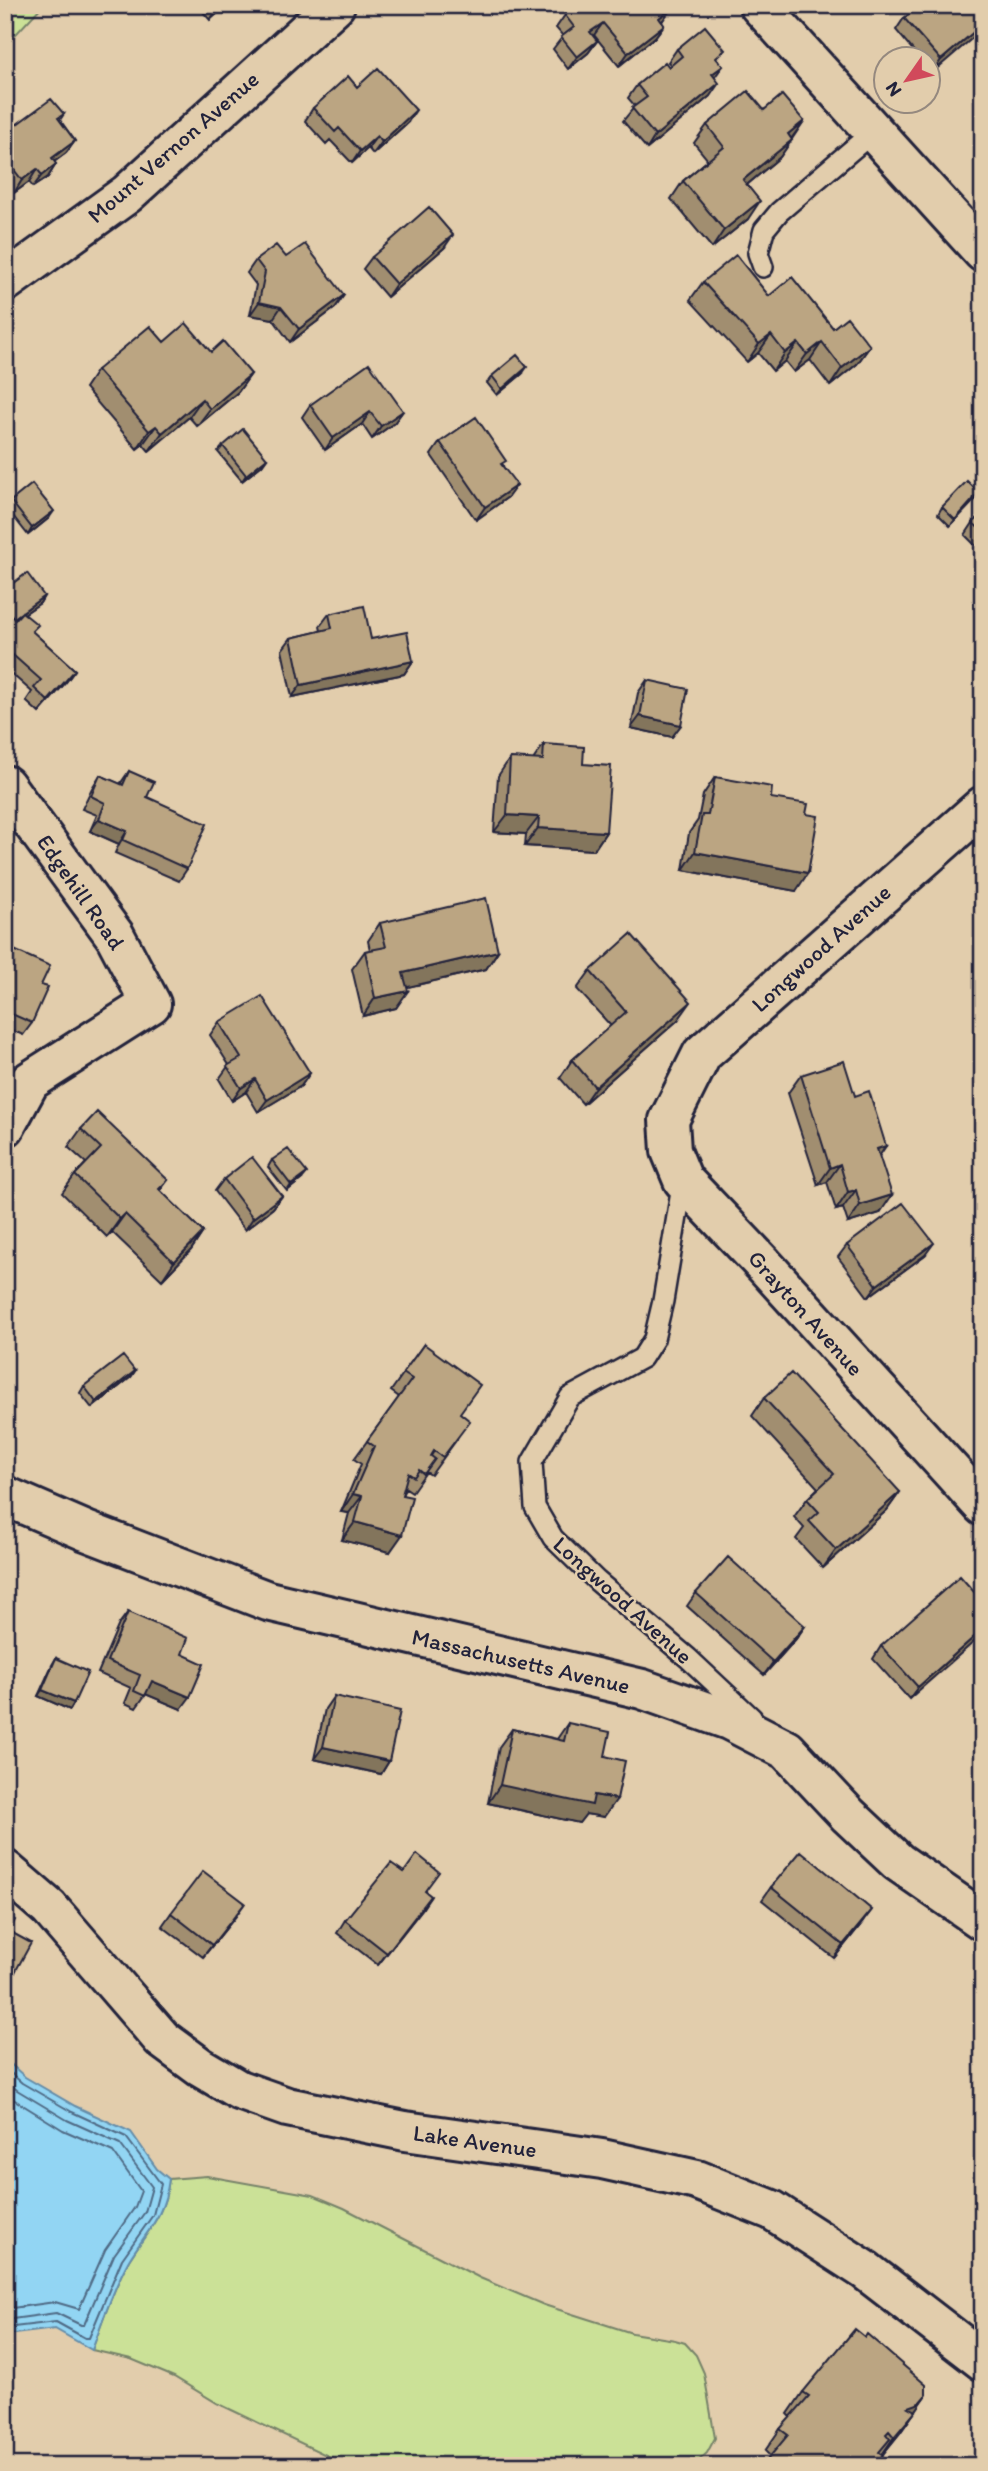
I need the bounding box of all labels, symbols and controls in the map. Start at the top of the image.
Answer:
north arrow [872,46,942,116]
street label: Mount Vernon Avenue [82,65,264,229]
text: N [880,77,906,101]
street label: Edgehill Road [31,829,131,955]
street label: Longwood Avenue [745,878,897,1018]
street label: Grayton Avenue [742,1244,870,1382]
street label: Longwood Avenue [547,1530,699,1670]
street label: Massachusetts Avenue [409,1622,633,1700]
street label: Lake Avenue [411,2118,539,2164]

